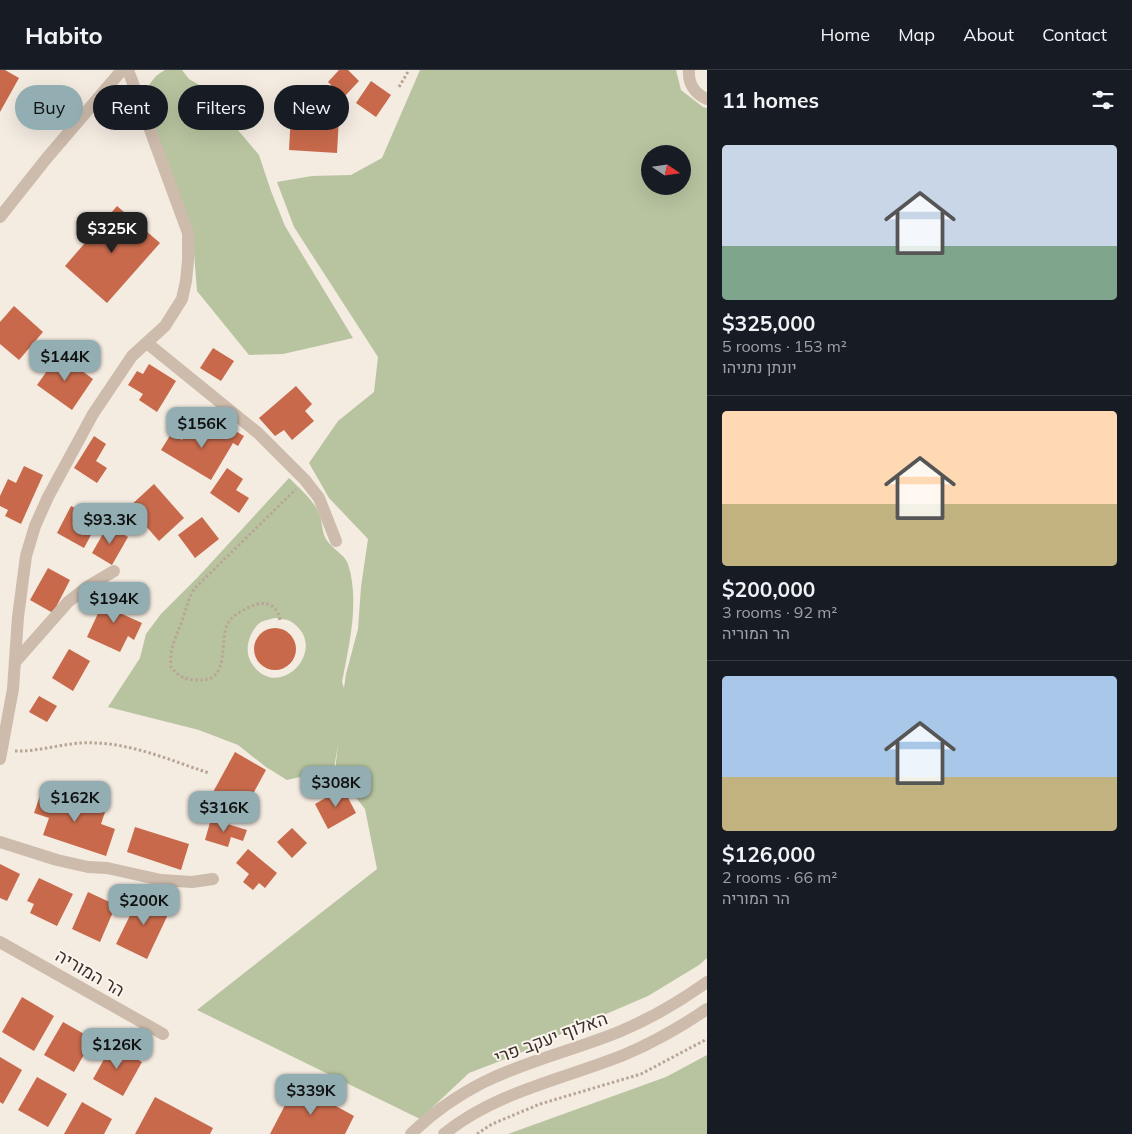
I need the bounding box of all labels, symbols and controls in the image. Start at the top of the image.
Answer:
text: Habito [25,20,103,50]
text: Home [820,23,870,46]
text: Map [898,23,935,46]
text: About [963,23,1014,46]
text: Contact [1042,23,1107,46]
chip: Buy [15,85,83,130]
chip: Rent [93,85,168,130]
chip: Filters [178,85,264,130]
chip: New [274,85,349,130]
icon: filters [1089,86,1117,114]
text: 11 homes [722,87,819,113]
north arrow [641,145,691,195]
map controls [641,145,691,195]
icon: home [875,178,965,268]
pin: $325K [77,212,147,254]
text: $325K [87,218,137,238]
text: $325,000 [722,310,815,336]
text: 5 rooms · 153 m² [722,336,847,356]
pin: $144K [30,340,100,382]
text: $144K [40,346,90,366]
text: יונתן נתניהו [722,357,797,377]
pin: $156K [167,406,237,449]
text: $156K [177,413,227,433]
icon: home [875,443,965,533]
pin: $93.3K [69,502,151,545]
text: $93.3K [83,509,137,529]
text: $200,000 [722,576,815,602]
pin: $194K [79,582,149,624]
text: $194K [89,588,139,608]
text: 3 rooms · 92 m² [722,602,837,622]
text: הר המוריה [722,623,790,643]
icon: home [875,708,965,798]
pin: $308K [301,766,371,808]
text: $308K [311,772,361,792]
pin: $162K [40,780,110,823]
text: $162K [50,787,100,807]
pin: $316K [189,790,259,833]
text: $316K [199,797,249,817]
text: $126,000 [722,841,815,867]
text: 2 rooms · 66 m² [722,867,837,887]
pin: $200K [109,884,179,926]
text: הר המוריה [722,888,790,908]
text: $200K [119,890,169,910]
street label: הר המוריה [51,944,129,1002]
street label: האלוף יעקב פרי [491,1006,611,1069]
pin: $126K [82,1028,152,1070]
text: $126K [92,1034,142,1054]
pin: $339K [276,1074,346,1116]
text: $339K [286,1080,336,1100]

